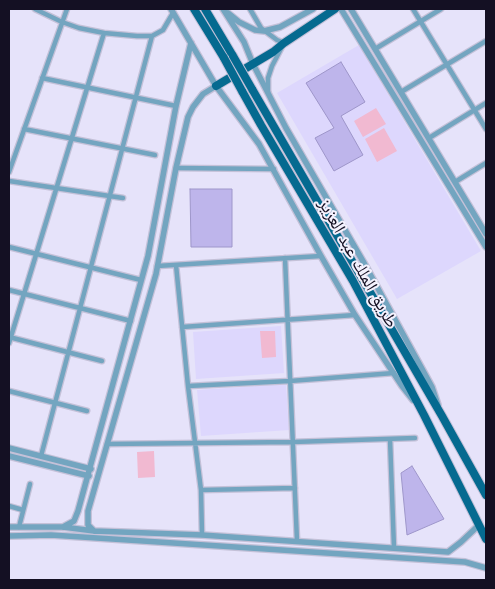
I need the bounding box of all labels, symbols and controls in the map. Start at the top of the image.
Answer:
street label: طريق الملك عبد العزيز [314,195,402,331]

